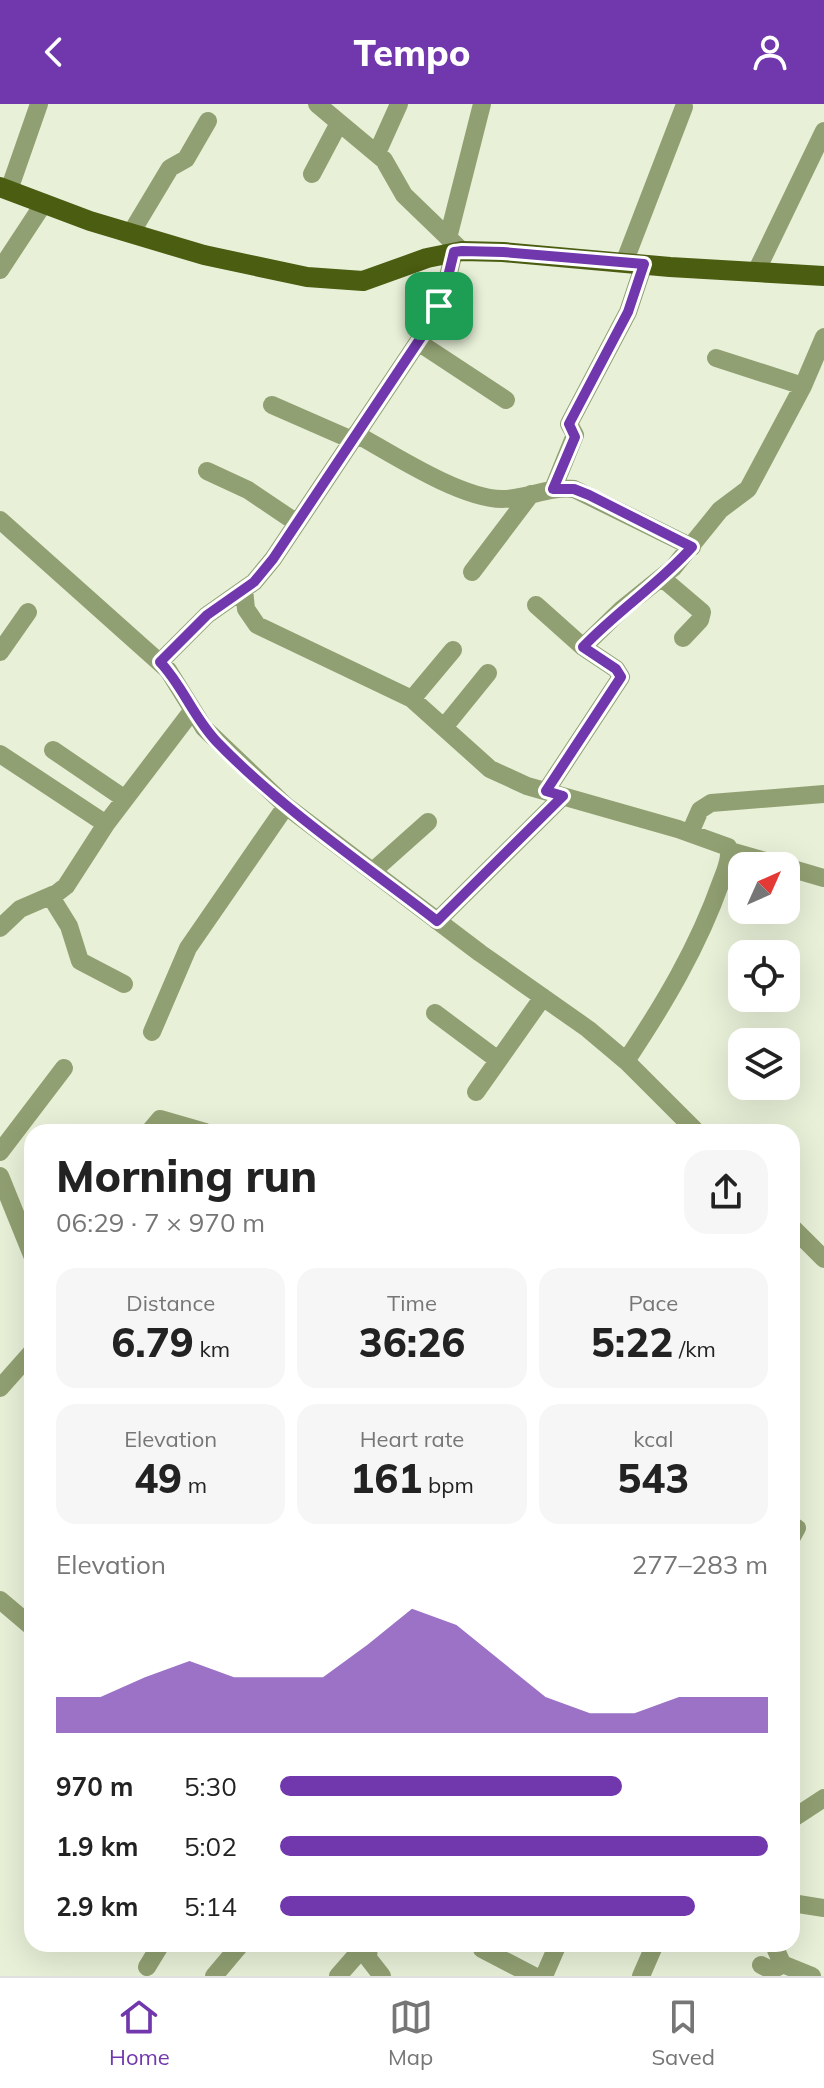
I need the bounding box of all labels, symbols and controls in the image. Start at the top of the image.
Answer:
icon: back [32,30,76,74]
text: Tempo [354,30,470,75]
icon: person [748,30,792,74]
pin [405,272,473,340]
icon: arrive [417,284,461,328]
north arrow [728,852,800,924]
map controls [728,852,800,1100]
button: locate [728,940,800,1012]
button: layers [728,1028,800,1100]
text: Morning run [56,1148,317,1203]
button: share [684,1150,768,1234]
text: 06:29 · 7 × 970 m [56,1206,265,1239]
text: Distance [126,1289,215,1317]
text: Time [387,1289,437,1317]
text: Pace [629,1289,678,1317]
text: 6.79 [111,1317,194,1367]
text: 36:26 [359,1317,465,1367]
text: 5:22 [591,1317,673,1367]
text: km [194,1335,230,1363]
text: /km [673,1335,716,1363]
text: Elevation [124,1425,217,1453]
text: Heart rate [360,1425,464,1453]
text: kcal [633,1425,673,1453]
text: 49 [134,1453,182,1503]
text: 161 [350,1453,422,1503]
text: 543 [617,1453,689,1503]
text: m [182,1471,207,1499]
text: bpm [422,1471,474,1499]
text: Elevation [56,1548,166,1581]
text: 277–283 m [632,1548,768,1581]
text: 970 m [56,1770,133,1803]
text: 5:30 [184,1770,237,1803]
text: 1.9 km [56,1830,139,1863]
text: 5:02 [184,1830,237,1863]
text: 2.9 km [56,1890,139,1923]
text: 5:14 [184,1890,237,1923]
tab: Home [109,1995,170,2071]
tab: Map [388,1995,433,2071]
tab: Saved [651,1995,715,2071]

